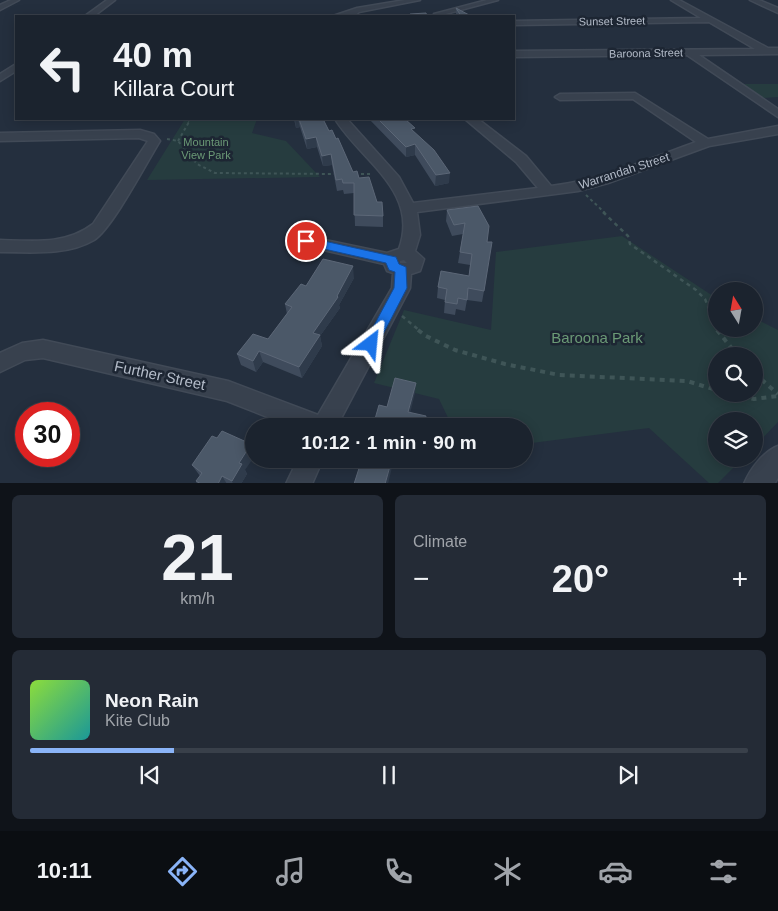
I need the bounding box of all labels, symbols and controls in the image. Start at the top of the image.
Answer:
street label: Sunset Street [579,14,645,28]
icon: left [30,35,95,100]
text: 40 m [113,35,193,74]
street label: Baroona Street [609,46,683,60]
text: Killara Court [113,76,234,101]
park label: Mountain View Park [181,136,231,161]
street label: Warrandah Street [577,150,672,192]
pin [285,220,327,262]
icon: arrive [292,227,320,255]
north arrow [708,282,762,338]
map controls [708,282,763,467]
position arrow [344,317,396,369]
park label: Baroona Park [551,329,643,346]
button: search [708,347,763,402]
street label: Further Street [113,357,208,393]
speed limit sign: 30 [15,402,80,467]
button: layers [708,412,763,467]
text: 10:12 · 1 min · 90 m [301,432,477,453]
text: 21 [161,521,234,594]
text: Climate [413,533,467,550]
text: 20° [552,558,609,600]
text: − [413,563,429,594]
text: + [732,563,748,594]
text: km/h [180,590,215,607]
text: Neon Rain [105,690,199,711]
text: Kite Club [105,712,170,729]
icon: previous [136,761,164,789]
icon: pause [375,761,403,789]
icon: next [614,761,642,789]
icon: directions [165,854,200,889]
icon: music [273,854,308,889]
icon: phone [381,854,416,889]
icon: climate [490,854,525,889]
icon: car [598,854,633,889]
icon: filters [706,854,741,889]
text: 10:11 [37,858,92,883]

